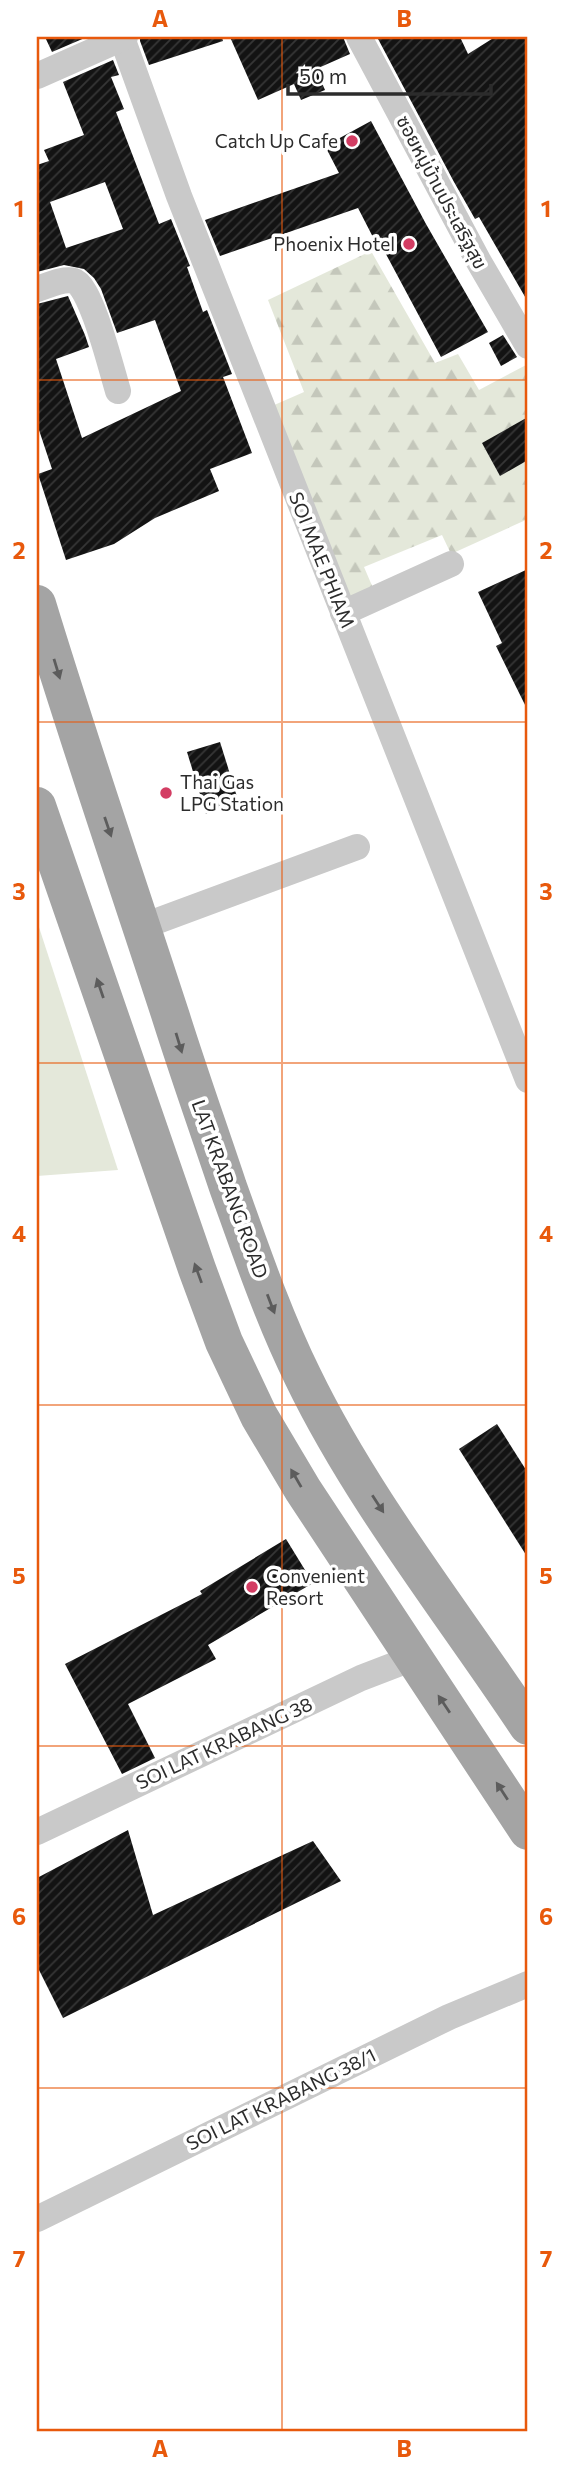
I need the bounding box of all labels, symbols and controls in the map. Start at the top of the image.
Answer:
text: A [152,4,169,32]
text: B [396,4,412,32]
scale bar [288,52,491,96]
text: 50 m [299,63,347,88]
street label: ซอยหมู่บ้านประเสริฐสุข [390,111,493,274]
place label: Catch Up Cafe [215,129,338,152]
marker: Catch Up Cafe [344,133,360,149]
text: 1 [14,194,24,222]
text: 1 [541,194,551,222]
place label: Phoenix Hotel [273,232,395,255]
marker: Phoenix Hotel [401,236,417,252]
street label: SOI MAE PHIAM [285,488,360,631]
text: 2 [12,536,26,564]
text: 2 [539,536,553,564]
one-way arrow [52,659,62,680]
place label: Thai Gas LPG Station [180,770,284,815]
marker: Thai Gas LPG Station [158,785,174,801]
one-way arrow [103,816,114,837]
text: 3 [12,877,26,905]
text: 3 [539,877,553,905]
one-way arrow [94,978,105,999]
one-way arrow [174,1033,184,1054]
street label: LAT KRABANG ROAD [187,1096,274,1281]
text: 4 [12,1219,26,1247]
text: 4 [539,1219,553,1247]
one-way arrow [193,1262,204,1283]
one-way arrow [266,1293,277,1314]
one-way arrow [289,1468,302,1487]
one-way arrow [371,1495,385,1513]
text: 5 [12,1561,26,1589]
text: 5 [539,1561,553,1589]
place label: Convenient Resort [266,1564,365,1609]
marker: Convenient Resort [244,1579,260,1595]
street label: SOI LAT KRABANG 38 [132,1692,316,1794]
one-way arrow [438,1695,451,1714]
one-way arrow [495,1782,509,1800]
text: 6 [12,1902,26,1930]
text: 6 [539,1902,553,1930]
street label: SOI LAT KRABANG 38/1 [182,2043,379,2155]
text: 7 [13,2244,25,2272]
text: 7 [540,2244,552,2272]
text: A [152,2434,169,2462]
text: B [396,2434,412,2462]

